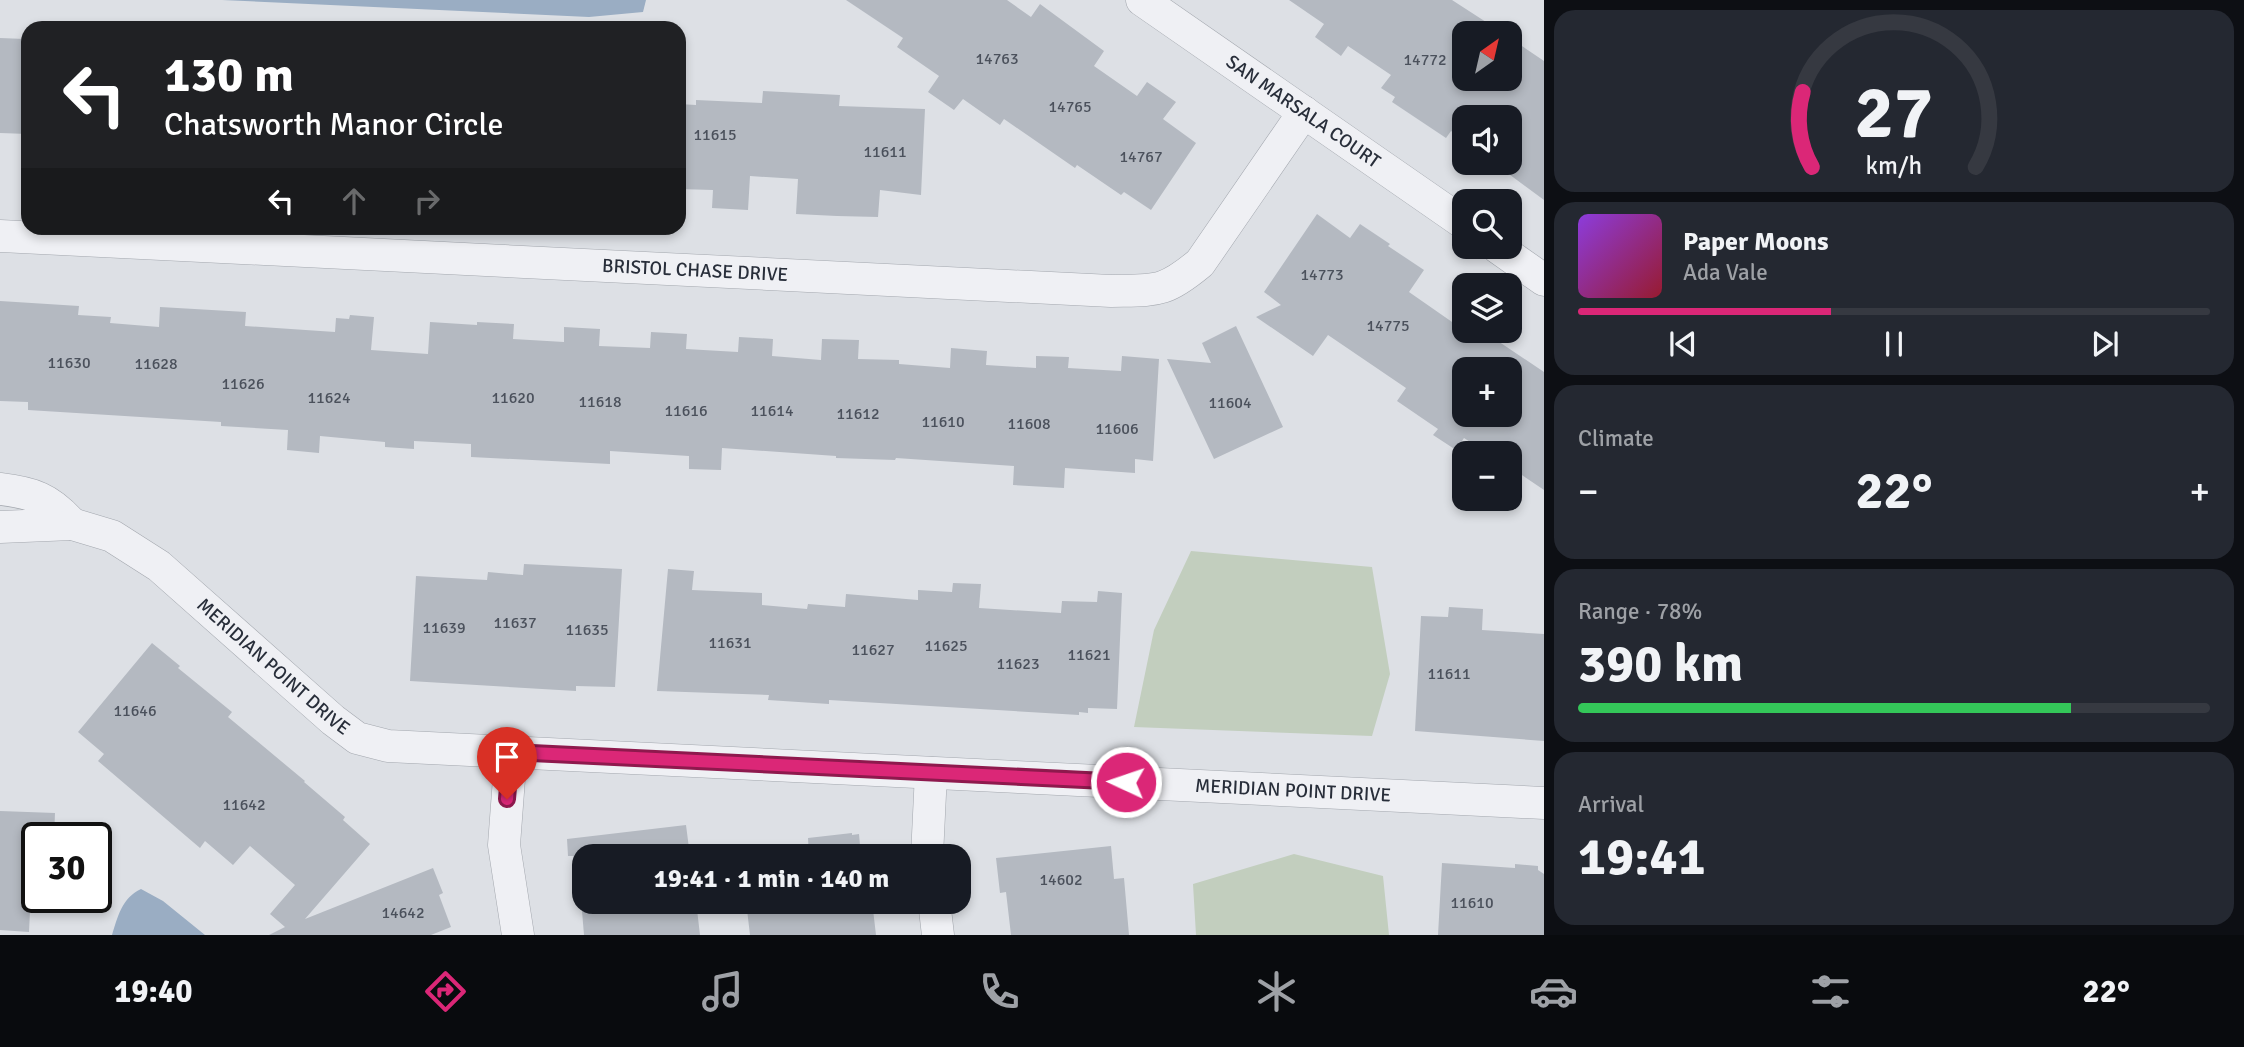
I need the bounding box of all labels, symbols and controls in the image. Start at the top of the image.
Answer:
north arrow [1452,21,1522,91]
map controls [1452,21,1522,511]
text: 130 m [164,45,294,105]
icon: left [49,49,140,140]
house number: 14763 [975,49,1019,69]
street label: SAN MARSALA COURT [1221,50,1385,174]
house number: 14772 [1403,50,1447,70]
text: 27 [1855,69,1933,158]
house number: 14765 [1048,97,1092,117]
text: Chatsworth Manor Circle [164,105,504,144]
button: sound [1452,105,1522,175]
house number: 11615 [693,125,737,145]
house number: 11611 [863,142,907,162]
house number: 14767 [1119,147,1163,167]
text: km/h [1866,150,1922,181]
icon: left [262,182,300,220]
icon: ahead [335,182,373,220]
icon: right [408,182,446,220]
button: search [1452,189,1522,259]
text: Paper Moons [1683,226,1829,258]
street label: BRISTOL CHASE DRIVE [602,254,789,287]
text: Ada Vale [1683,258,1768,287]
house number: 14773 [1300,265,1344,285]
button: layers [1452,273,1522,343]
house number: 14775 [1366,316,1410,336]
icon: previous [1664,325,1702,363]
icon: pause [1875,325,1913,363]
icon: next [2086,325,2124,363]
house number: 11630 [47,353,91,373]
house number: 11628 [134,354,178,374]
button: + [1452,357,1522,427]
house number: 11626 [221,374,265,394]
house number: 11624 [307,388,351,408]
house number: 11620 [491,388,535,408]
house number: 11618 [578,392,622,412]
house number: 11604 [1208,393,1252,413]
house number: 11616 [664,401,708,421]
house number: 11614 [750,401,794,421]
house number: 11612 [836,404,880,424]
house number: 11610 [921,412,965,432]
house number: 11608 [1007,414,1051,434]
house number: 11606 [1095,419,1139,439]
text: Climate [1578,424,1654,453]
button: − [1452,441,1522,511]
text: 22° [1856,459,1932,523]
text: − [1578,468,1599,515]
text: + [2189,468,2210,515]
street label: MERIDIAN POINT DRIVE [192,593,355,740]
text: Range · 78% [1578,597,1702,626]
house number: 11637 [493,613,537,633]
house number: 11639 [422,618,466,638]
house number: 11635 [565,620,609,640]
text: 390 km [1578,632,1743,696]
house number: 11631 [708,633,752,653]
house number: 11625 [924,636,968,656]
house number: 11627 [851,640,895,660]
house number: 11621 [1067,645,1111,665]
house number: 11623 [996,654,1040,674]
house number: 11611 [1427,664,1471,684]
house number: 11646 [113,701,157,721]
pin [477,727,537,799]
icon: arrive [488,738,526,776]
position arrow [1089,745,1163,819]
street label: MERIDIAN POINT DRIVE [1194,774,1392,807]
text: Arrival [1578,790,1644,819]
house number: 11642 [222,795,266,815]
speed limit sign: 30 [21,822,112,913]
text: 19:41 [1578,825,1706,889]
text: 19:41 · 1 min · 140 m [654,863,889,895]
house number: 14602 [1039,870,1083,890]
house number: 11610 [1450,893,1494,913]
house number: 14642 [381,903,425,923]
icon: directions [421,967,470,1016]
icon: music [698,967,747,1016]
icon: phone [975,967,1024,1016]
icon: climate [1252,967,1301,1016]
icon: car [1529,967,1578,1016]
icon: filters [1806,967,1855,1016]
text: 19:40 [114,972,193,1011]
text: 22° [2083,972,2130,1011]

